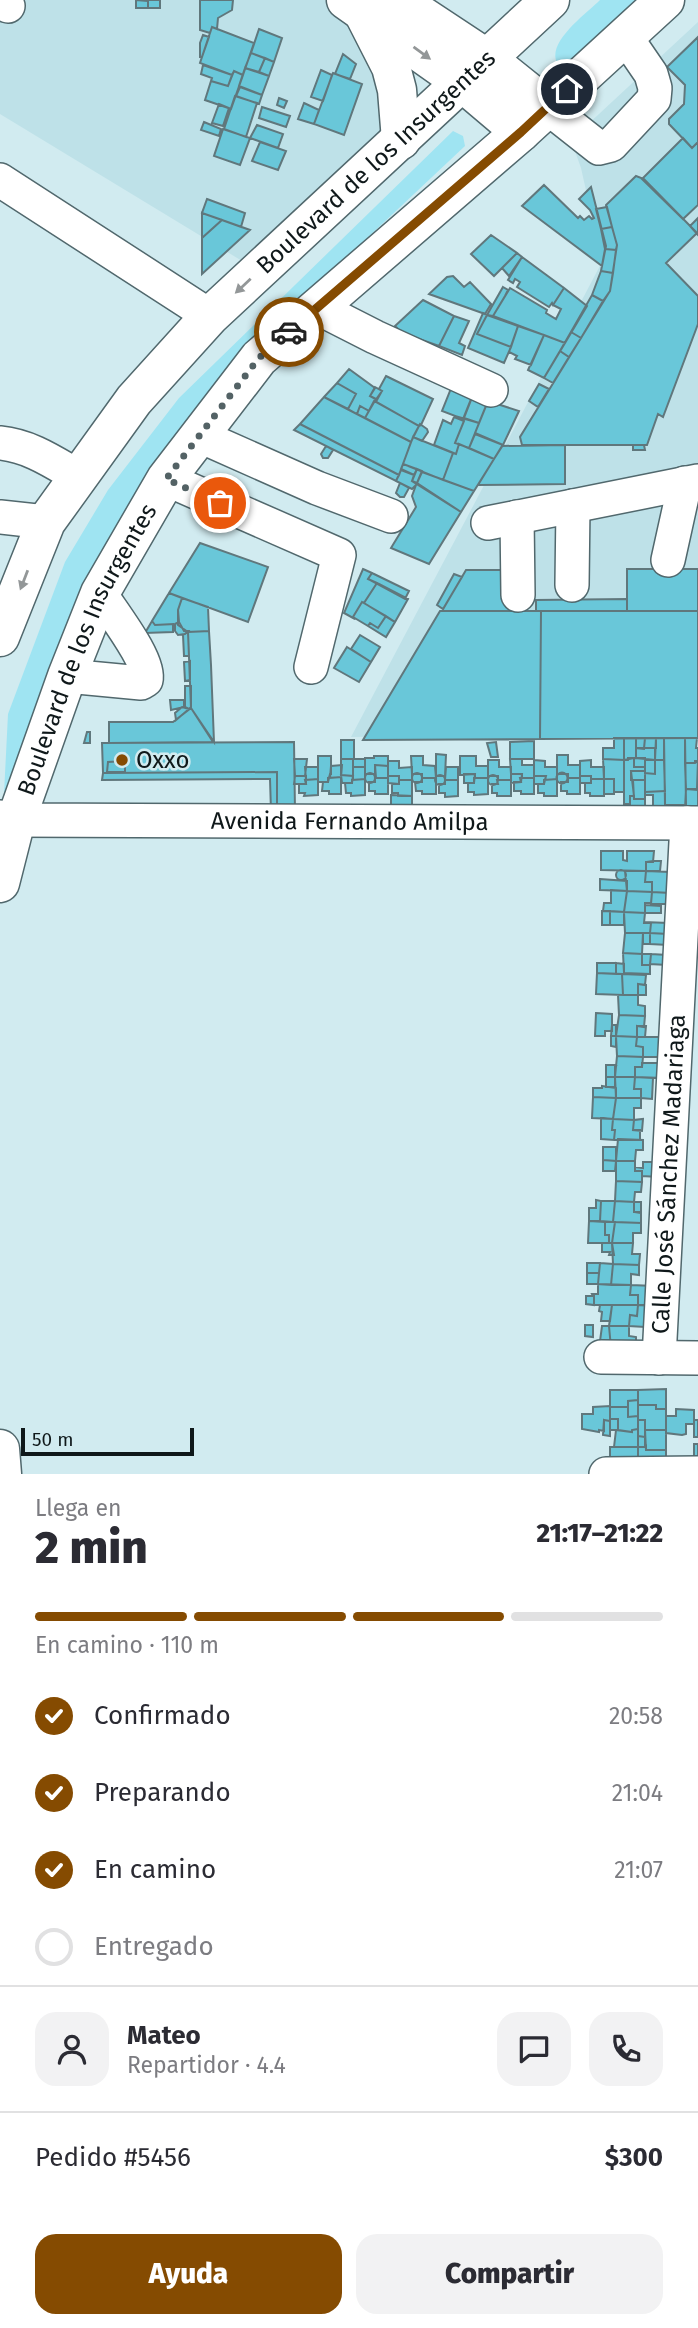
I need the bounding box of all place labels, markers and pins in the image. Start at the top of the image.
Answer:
pin [537,59,597,119]
pin [190,473,250,533]
place label: Oxxo [136,746,189,774]
marker: Oxxo [114,752,130,768]

